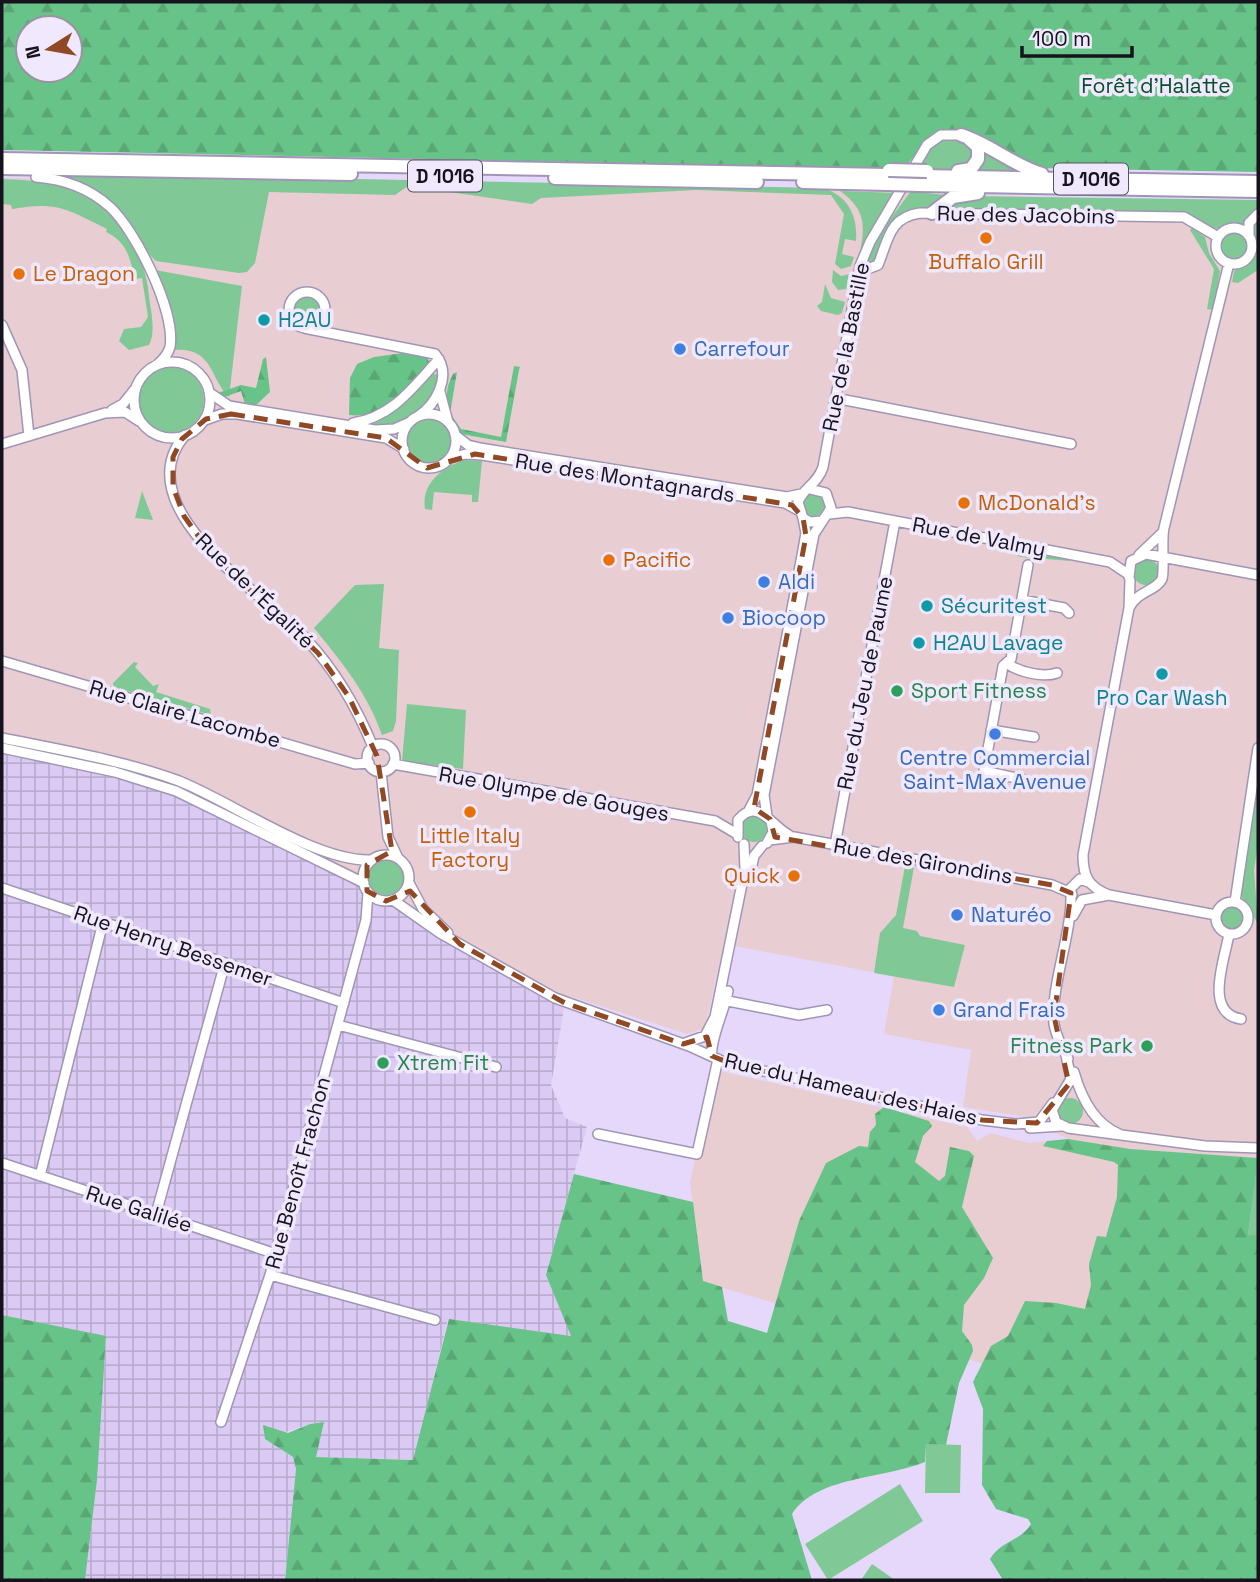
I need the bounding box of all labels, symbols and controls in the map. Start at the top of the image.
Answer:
north arrow [14,14,84,84]
scale bar [1022,14,1132,58]
text: 100 m [1032,25,1091,52]
text: N [19,44,46,61]
park label: Forêt d'Halatte [1081,72,1231,99]
road number: D 1016 [408,160,482,192]
road number: D 1016 [1054,164,1128,195]
street label: Rue des Jacobins [937,199,1115,230]
marker: Buffalo Grill [978,230,994,246]
place label: Buffalo Grill [928,248,1044,275]
place label: Le Dragon [33,260,135,287]
street label: Rue de la Bastille [816,260,875,434]
marker: Le Dragon [11,266,27,282]
place label: H2AU [278,306,331,333]
marker: H2AU [256,312,272,328]
place label: Carrefour [694,335,790,362]
marker: Carrefour [672,341,688,357]
street label: Rue des Montagnards [513,447,737,508]
place label: McDonald's [978,489,1096,516]
marker: McDonald's [956,495,972,511]
street label: Rue de Valmy [910,510,1048,563]
street label: Rue de l'Égalité [190,527,321,654]
place label: Pacific [623,546,691,573]
marker: Pacific [601,552,617,568]
place label: Aldi [778,568,815,595]
marker: Aldi [756,574,772,590]
street label: Rue du Jeu de Paume [831,574,898,792]
place label: Sécuritest [941,592,1047,619]
marker: Sécuritest [919,598,935,614]
place label: Biocoop [742,604,826,631]
marker: Biocoop [720,610,736,626]
place label: H2AU Lavage [933,629,1063,656]
marker: H2AU Lavage [911,635,927,651]
marker: Pro Car Wash [1154,666,1170,682]
street label: Rue Claire Lacombe [86,673,284,754]
place label: Sport Fitness [911,677,1047,704]
marker: Sport Fitness [889,683,905,699]
place label: Pro Car Wash [1096,684,1228,711]
marker: Centre Commercial Saint-Max Avenue [987,726,1003,742]
place label: Centre Commercial Saint-Max Avenue [900,744,1091,795]
street label: Rue Olympe de Gouges [437,760,671,827]
marker: Little Italy Factory [462,804,478,820]
place label: Little Italy Factory [420,822,520,873]
street label: Rue des Girondins [831,831,1015,890]
place label: Quick [724,862,780,889]
marker: Quick [786,868,802,884]
street label: Rue Henry Bessemer [70,899,276,992]
place label: Naturéo [971,901,1052,928]
marker: Naturéo [949,907,965,923]
place label: Grand Frais [953,996,1065,1023]
marker: Grand Frais [931,1002,947,1018]
place label: Fitness Park [1010,1032,1133,1059]
marker: Fitness Park [1139,1038,1155,1054]
street label: Rue du Hameau des Haies [722,1046,980,1131]
place label: Xtrem Fit [397,1049,489,1076]
marker: Xtrem Fit [375,1055,391,1071]
street label: Rue Benoît Frachon [259,1074,336,1272]
street label: Rue Galilée [83,1179,196,1238]

